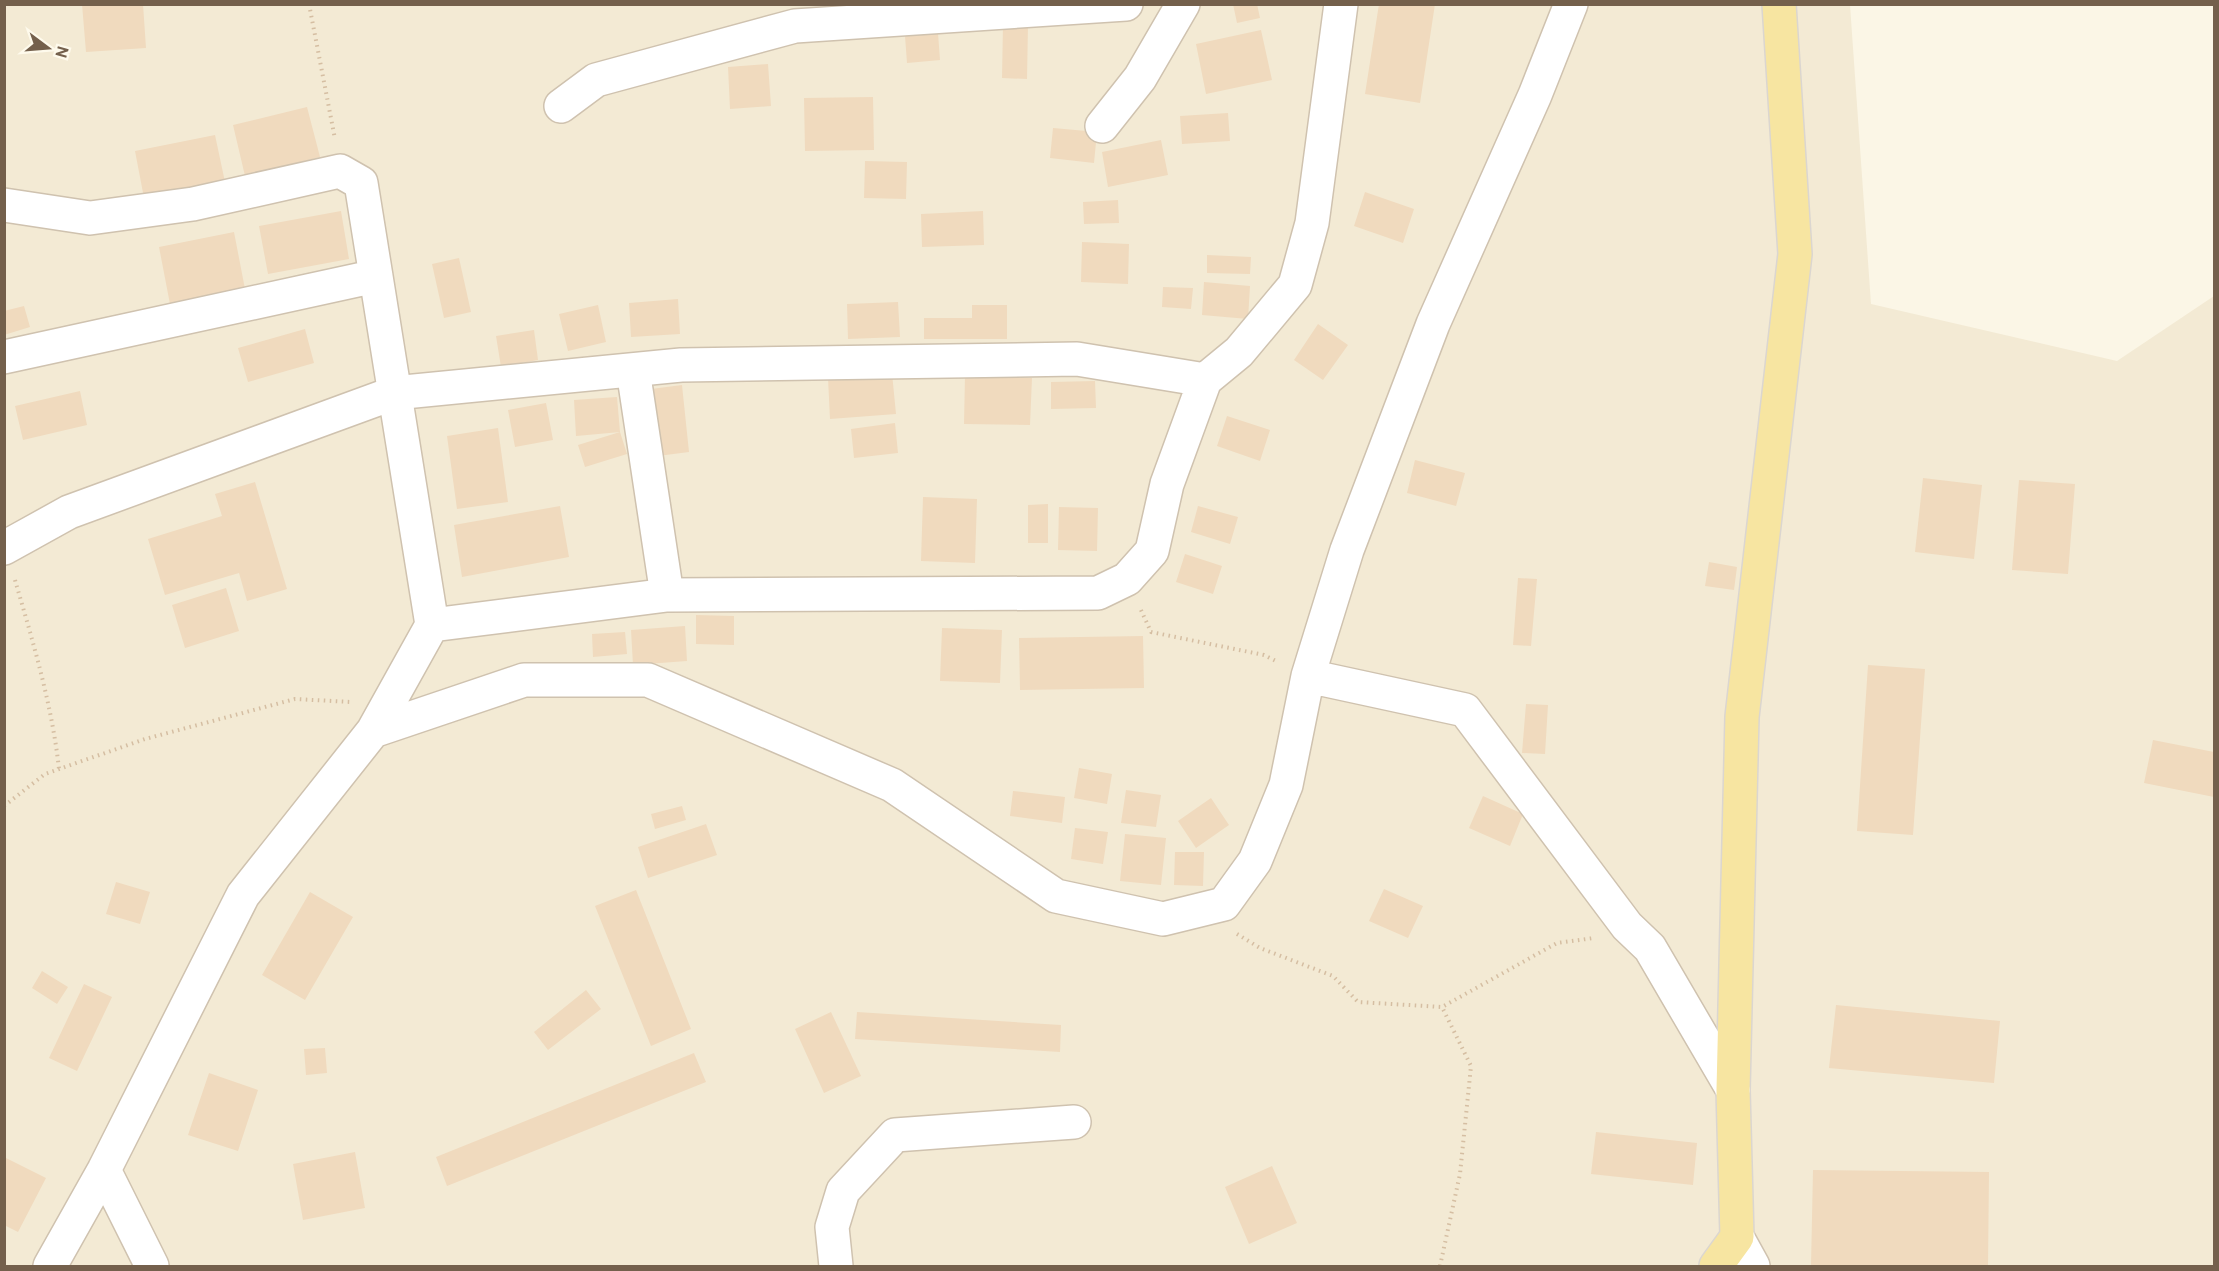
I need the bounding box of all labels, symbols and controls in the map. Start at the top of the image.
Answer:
north arrow [18,18,78,78]
text: N [49,43,72,60]

